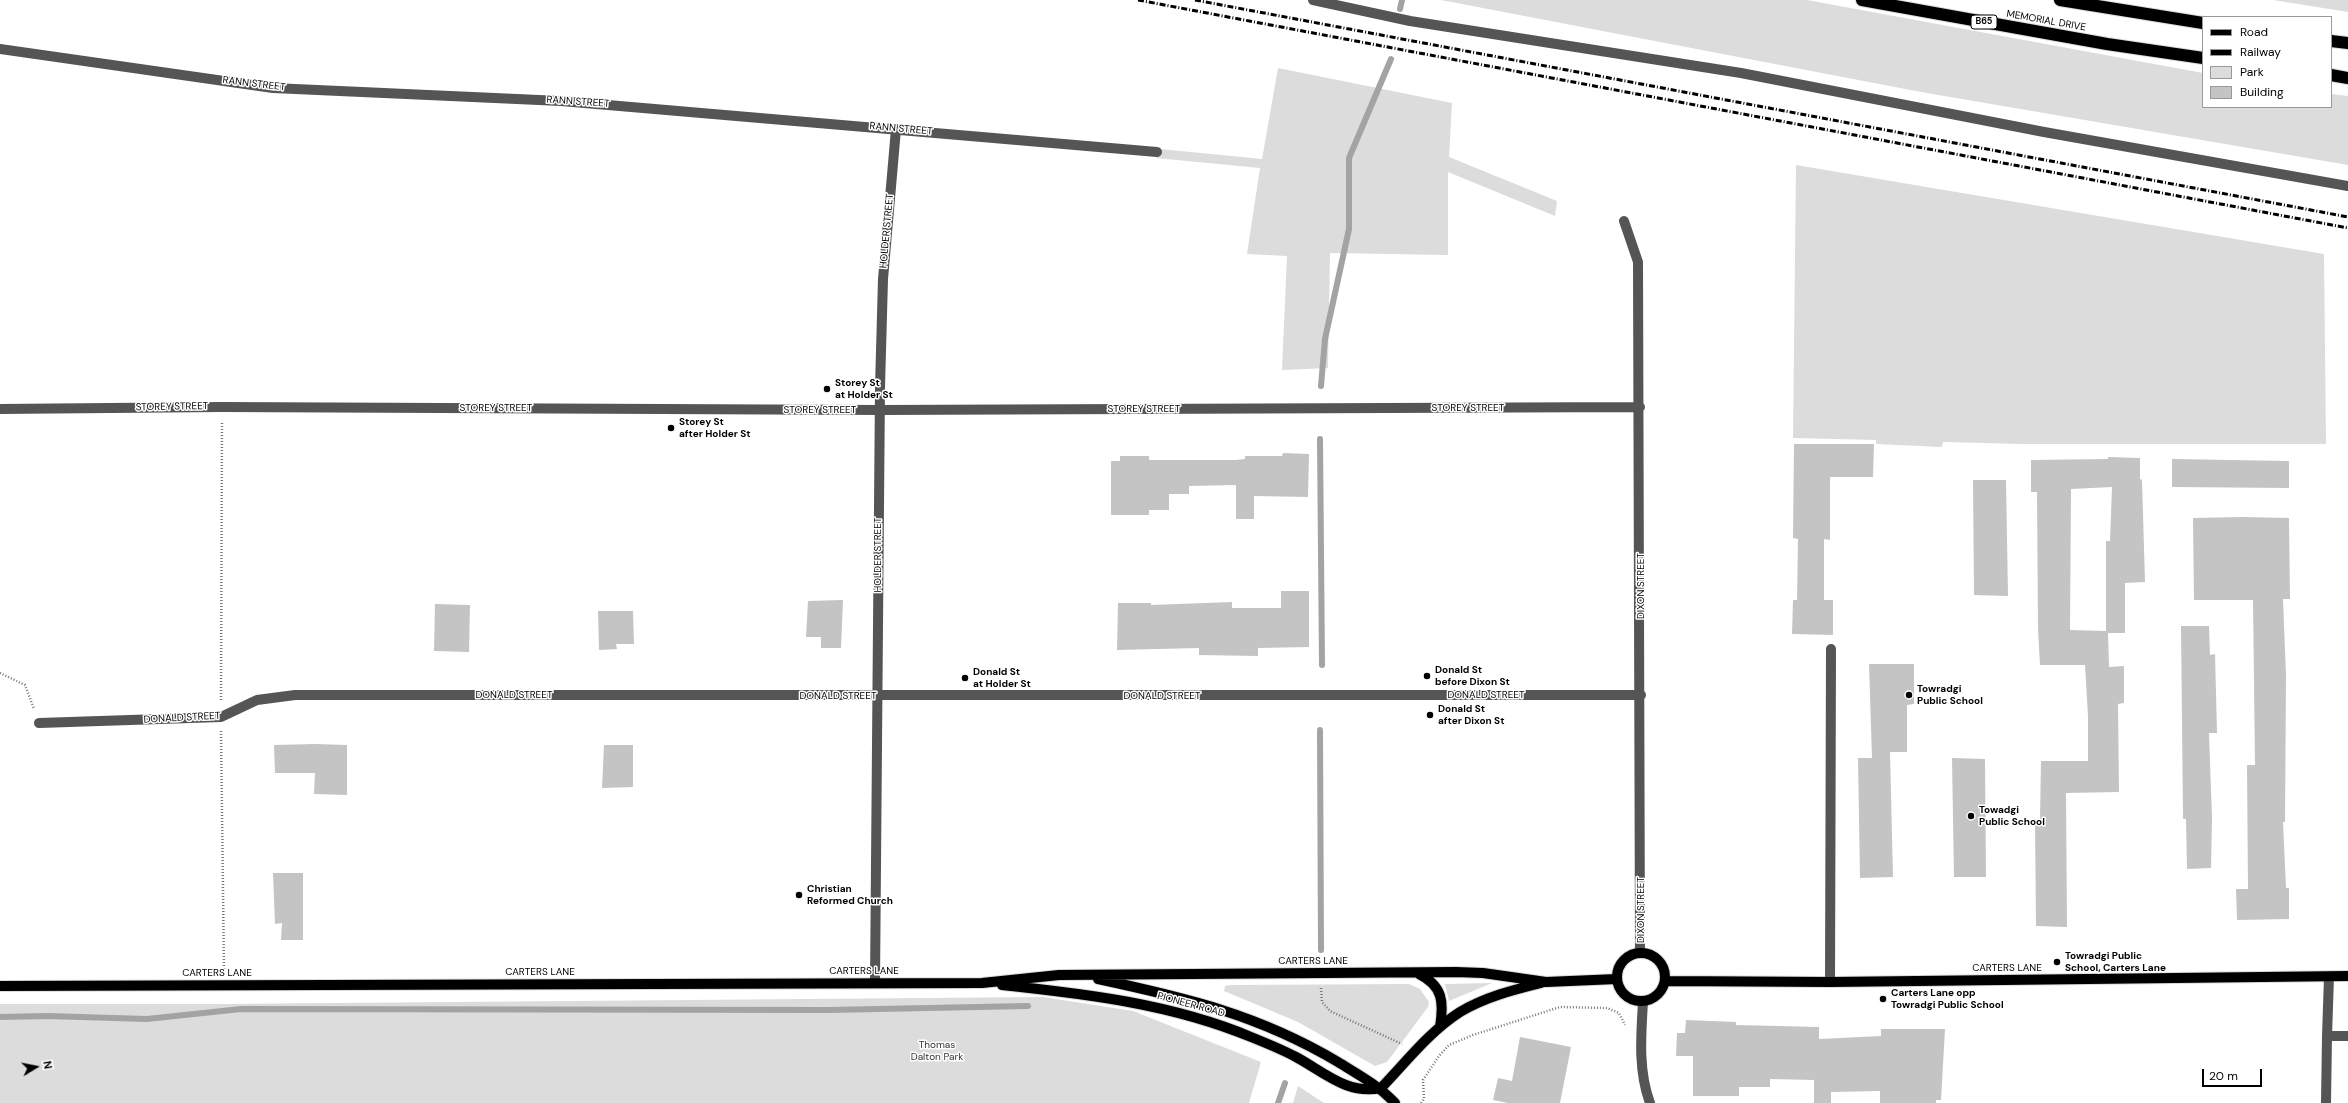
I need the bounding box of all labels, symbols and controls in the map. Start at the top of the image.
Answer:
street label: MEMORIAL DRIVE [2005,8,2087,34]
road number: B65 [1971,15,1997,29]
legend [2202,16,2332,108]
text: Road [2240,24,2268,40]
text: Railway [2240,44,2281,60]
text: Park [2240,64,2264,80]
street label: RANN STREET [222,74,286,94]
text: Building [2240,84,2284,100]
street label: RANN STREET [546,94,610,110]
street label: RANN STREET [869,120,933,138]
street label: HOLDER STREET [878,193,896,269]
place label: Storey St at Holder St [835,377,893,400]
marker: Storey St at Holder St [822,384,832,394]
street label: STOREY STREET [136,400,208,414]
street label: STOREY STREET [460,402,532,414]
street label: STOREY STREET [1432,402,1504,414]
street label: STOREY STREET [1108,403,1180,415]
street label: STOREY STREET [784,404,856,416]
place label: Storey St after Holder St [679,416,751,440]
marker: Storey St after Holder St [666,423,676,433]
street label: HOLDER STREET [872,517,884,593]
street label: DIXON STREET [1635,553,1647,619]
place label: Donald St before Dixon St [1435,664,1510,688]
place label: Donald St at Holder St [973,666,1031,690]
marker: Donald St before Dixon St [1422,671,1432,681]
marker: Donald St at Holder St [960,673,970,683]
place label: Towradgi Public School [1917,683,1983,706]
street label: DONALD STREET [475,689,553,701]
street label: DONALD STREET [1447,689,1525,701]
street label: DONALD STREET [799,690,877,702]
street label: DONALD STREET [1123,690,1201,702]
marker: Towradgi Public School [1904,690,1914,700]
place label: Donald St after Dixon St [1438,703,1504,726]
street label: DONALD STREET [143,710,221,726]
marker: Donald St after Dixon St [1425,710,1435,720]
place label: Towadgi Public School [1979,804,2045,828]
marker: Towadgi Public School [1966,811,1976,821]
street label: DIXON STREET [1635,877,1647,943]
place label: Christian Reformed Church [807,883,893,906]
marker: Christian Reformed Church [794,890,804,900]
place label: Towradgi Public School, Carters Lane [2065,950,2166,974]
street label: CARTERS LANE [1278,955,1348,967]
marker: Towradgi Public School, Carters Lane [2052,957,2062,967]
street label: CARTERS LANE [1972,962,2042,974]
street label: CARTERS LANE [829,965,899,977]
street label: CARTERS LANE [505,966,575,978]
street label: CARTERS LANE [182,967,252,979]
place label: Carters Lane opp Towradgi Public School [1891,987,2004,1010]
street label: PIONEER ROAD [1156,990,1226,1020]
marker: Carters Lane opp Towradgi Public School [1878,994,1888,1004]
park label: Thomas Dalton Park [911,1039,963,1062]
north arrow [16,1047,56,1087]
text: N [40,1060,55,1070]
scale bar [2204,1061,2264,1087]
text: 20 m [2209,1068,2238,1084]

